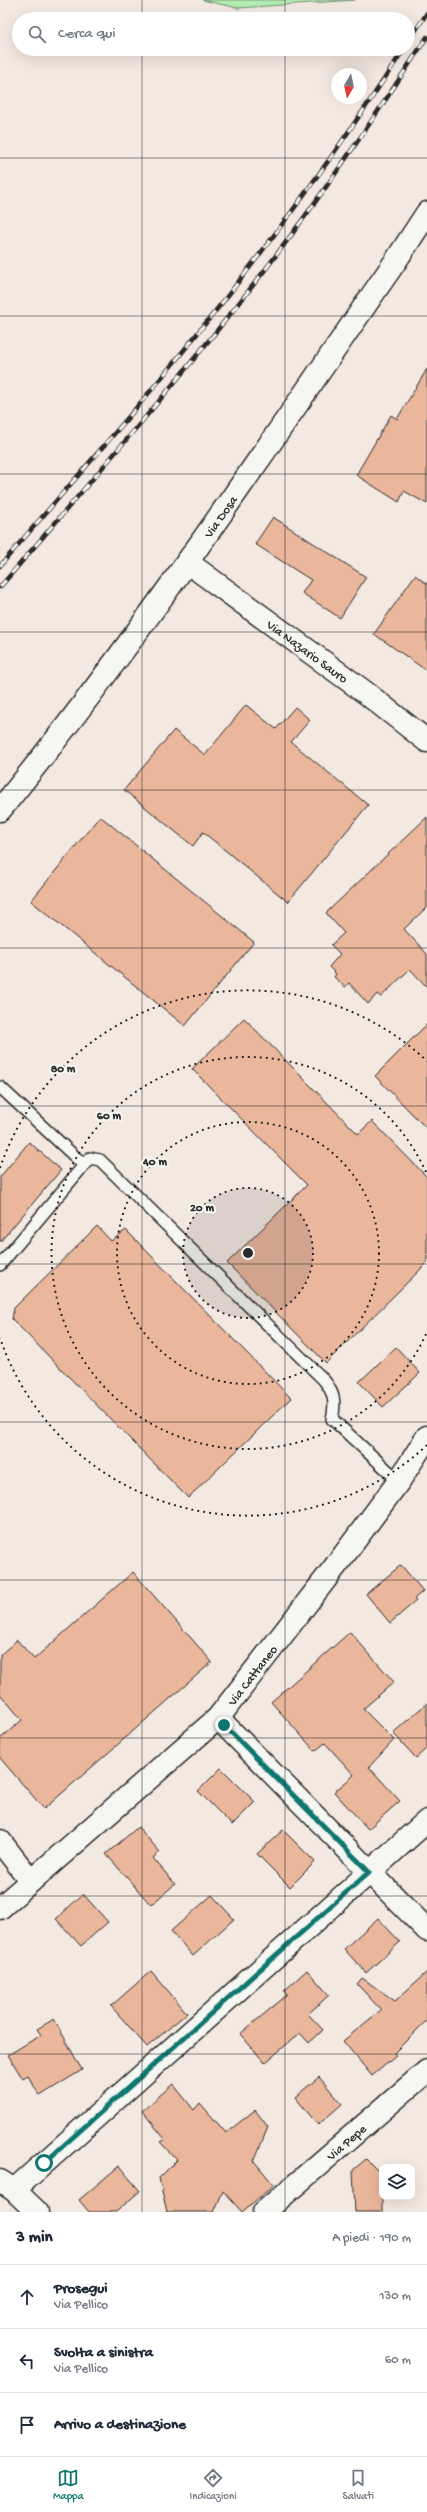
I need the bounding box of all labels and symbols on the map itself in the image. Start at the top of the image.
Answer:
north arrow [331,68,367,104]
street label: Via Dosa [201,493,242,542]
street label: Via Nazario Sauro [262,617,350,687]
text: 80 m [51,1063,76,1077]
text: 60 m [97,1110,122,1124]
text: 40 m [142,1156,167,1170]
text: 20 m [190,1202,215,1216]
centre of rings [241,1246,255,1260]
street label: Via Cattaneo [225,1643,282,1710]
route end [215,1716,233,1734]
street label: Via Pepe [324,2122,370,2165]
route start [35,2154,53,2172]

